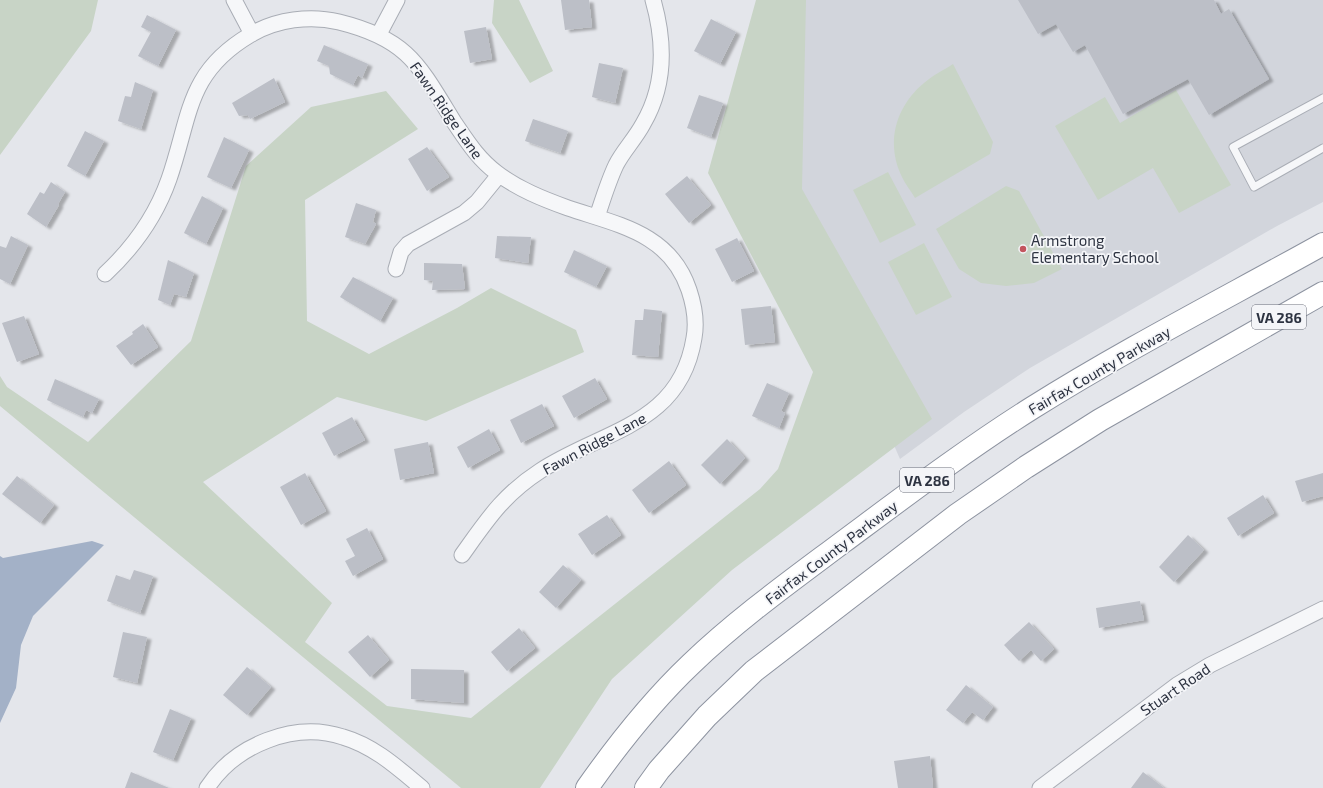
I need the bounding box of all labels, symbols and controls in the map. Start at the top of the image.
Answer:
street label: Fawn Ridge Lane [407,58,487,162]
place label: Armstrong Elementary School [1031,231,1159,266]
marker: Armstrong Elementary School [1018,244,1028,254]
road number: VA 286 [1252,305,1306,329]
street label: Fairfax County Parkway [1025,322,1173,418]
street label: Fawn Ridge Lane [539,408,649,478]
road number: VA 286 [900,468,954,492]
street label: Fairfax County Parkway [761,496,901,608]
street label: Stuart Road [1137,659,1213,719]

